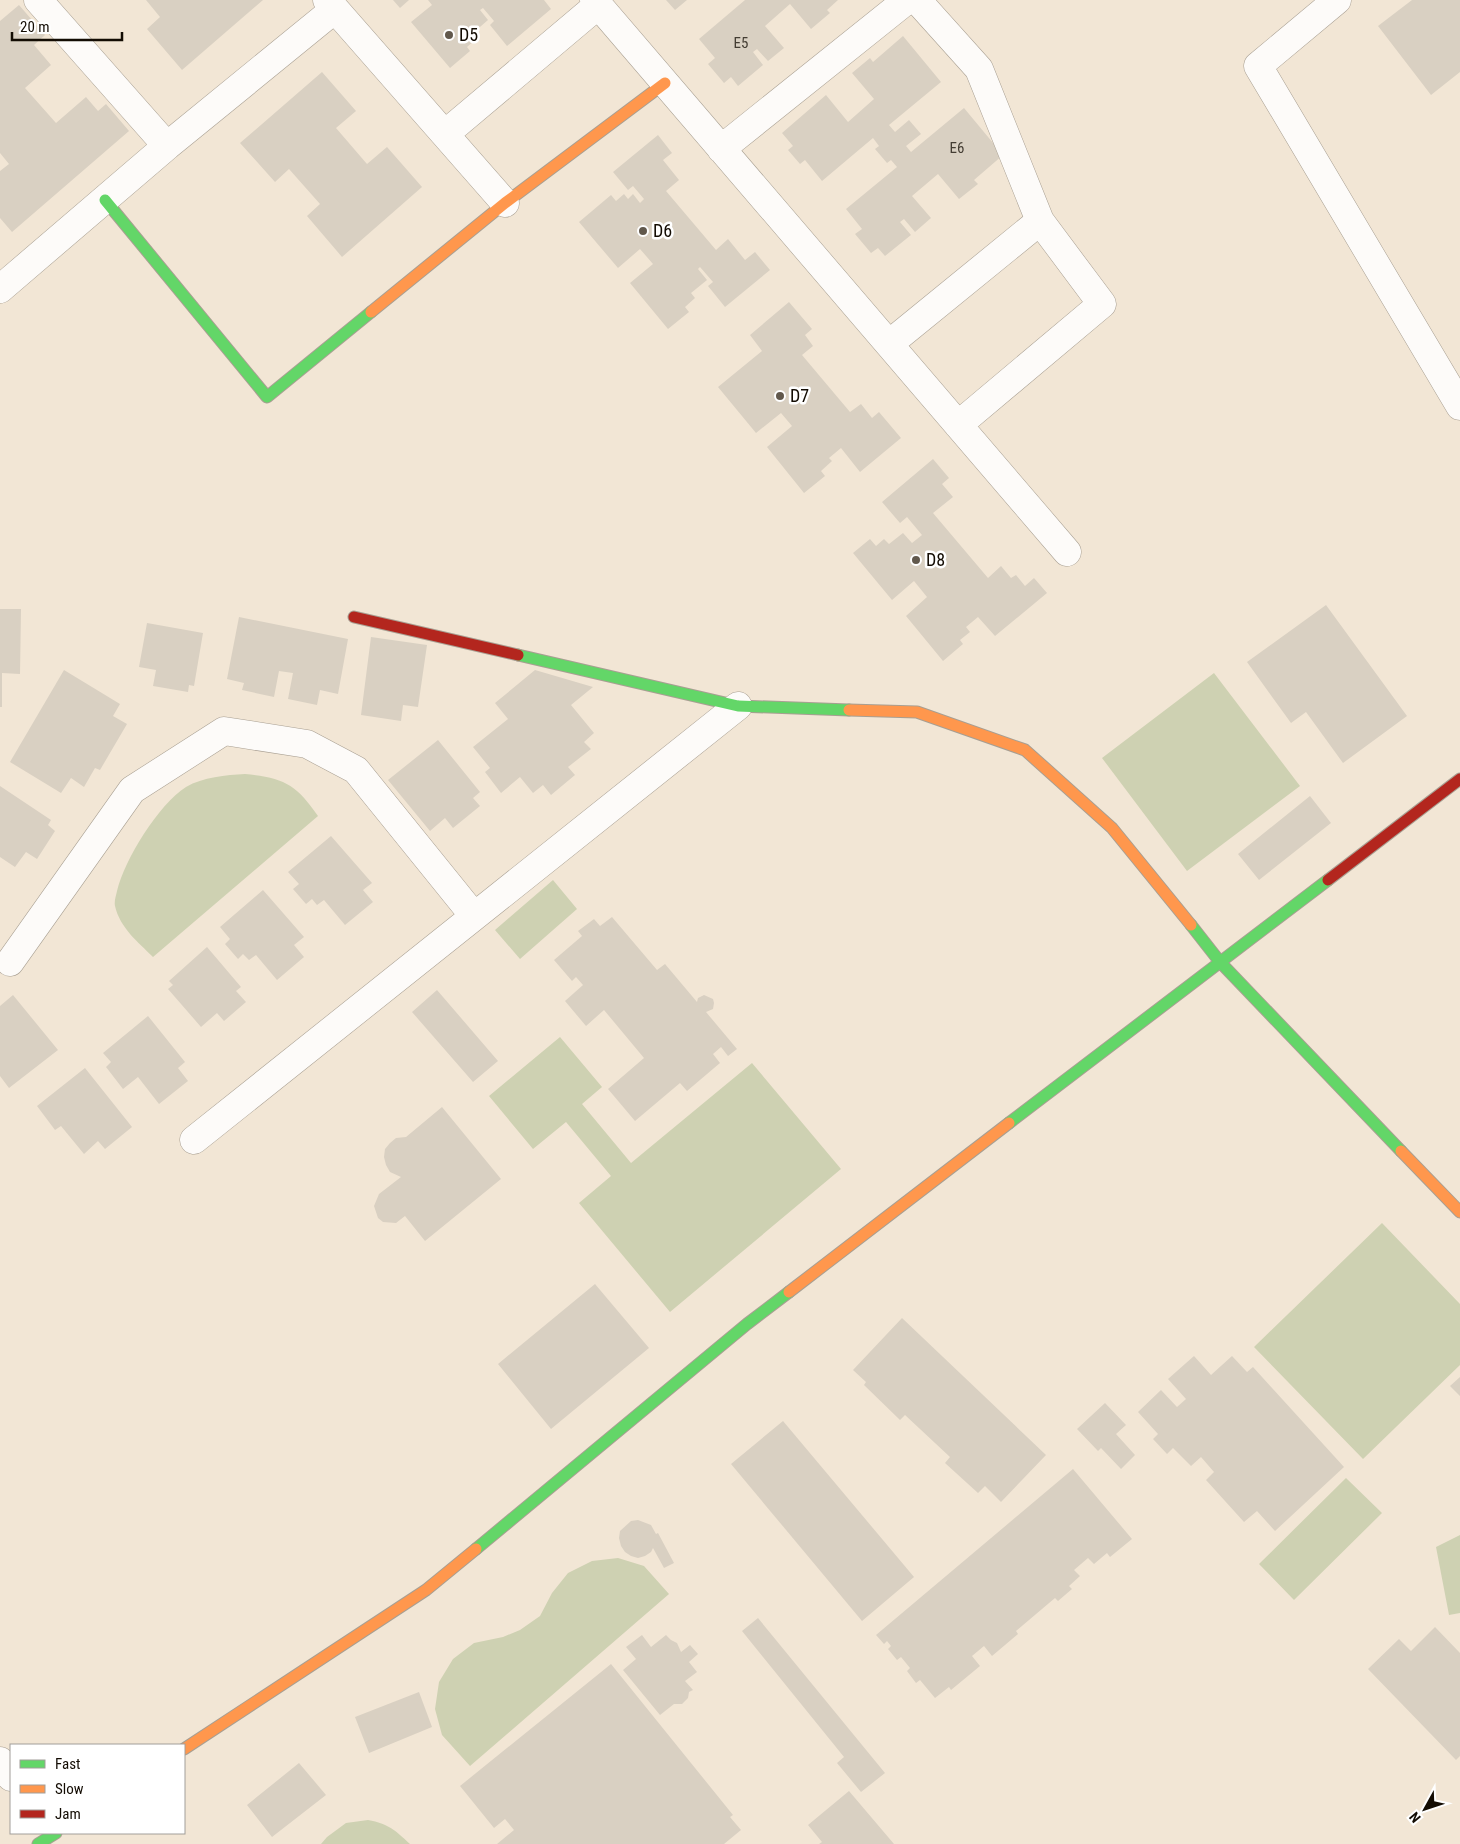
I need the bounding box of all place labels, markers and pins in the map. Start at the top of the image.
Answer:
place label: D5 [459,24,478,45]
marker: D5 [443,29,455,41]
place label: D6 [653,220,672,241]
marker: D6 [637,225,649,237]
place label: D7 [790,385,809,406]
marker: D7 [774,390,786,402]
place label: D8 [926,549,945,570]
marker: D8 [910,554,922,566]

